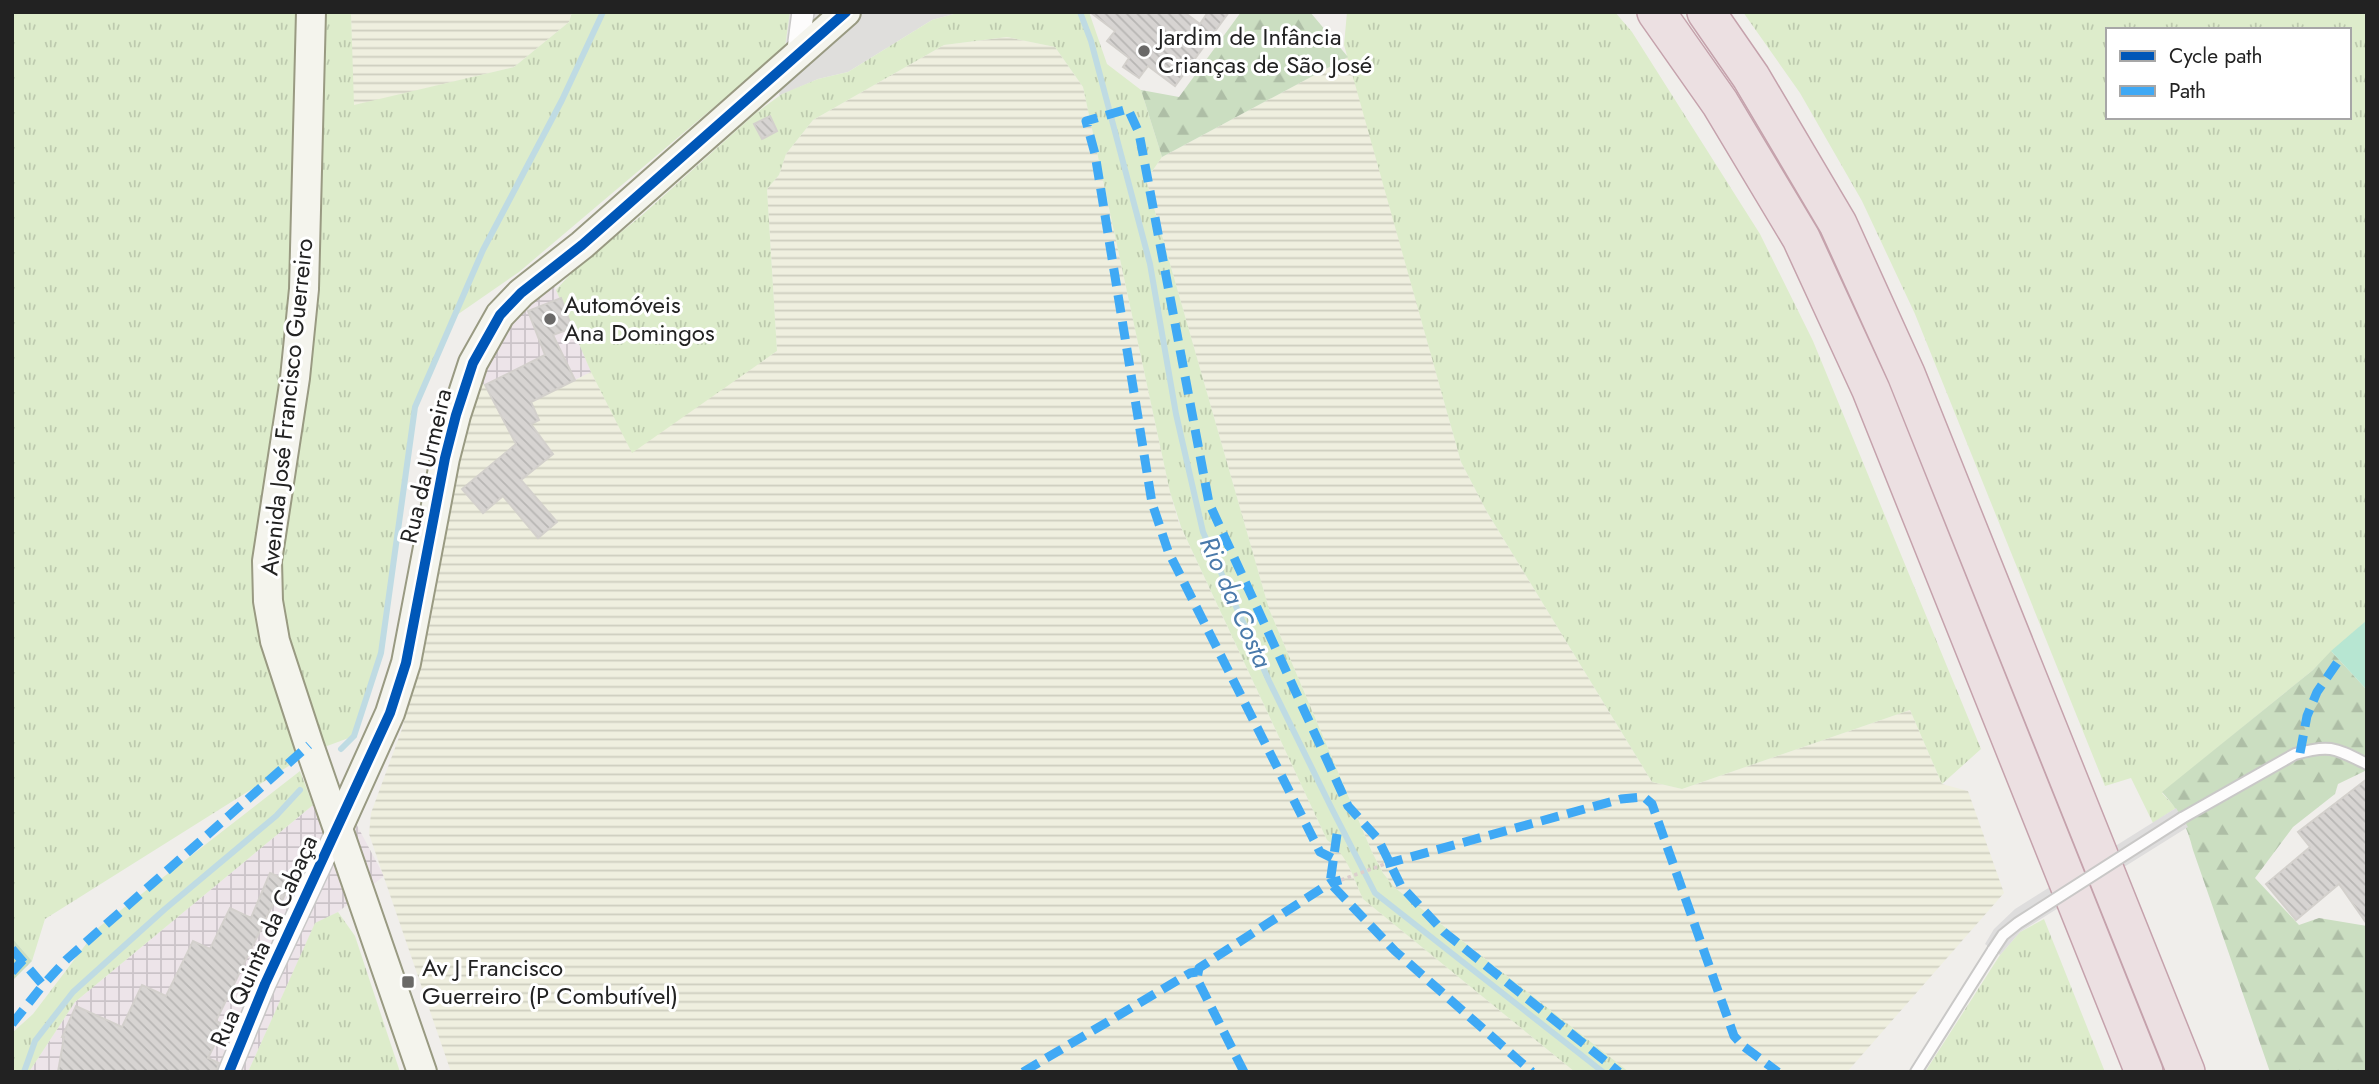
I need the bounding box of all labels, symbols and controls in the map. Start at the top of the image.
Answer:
place label: Jardim de Infância Crianças de São José [1155,19,1372,82]
legend [2106,28,2351,119]
text: Cycle path [2169,41,2262,71]
marker: Jardim de Infância Crianças de São José [1136,43,1152,59]
text: Path [2169,76,2206,106]
street label: Avenida José Francisco Guerreiro [251,237,322,577]
place label: Automóveis Ana Domingos [564,287,715,350]
marker: Automóveis Ana Domingos [542,311,558,327]
street label: Rua da Urmeira [391,385,460,547]
water label: Rio da Costa [1190,530,1282,674]
street label: Rua Quinta da Cabaça [201,829,326,1052]
place label: Av J Francisco Guerreiro (P Combutível) [422,950,678,1013]
marker: Av J Francisco Guerreiro (P Combutível) [400,974,416,990]

